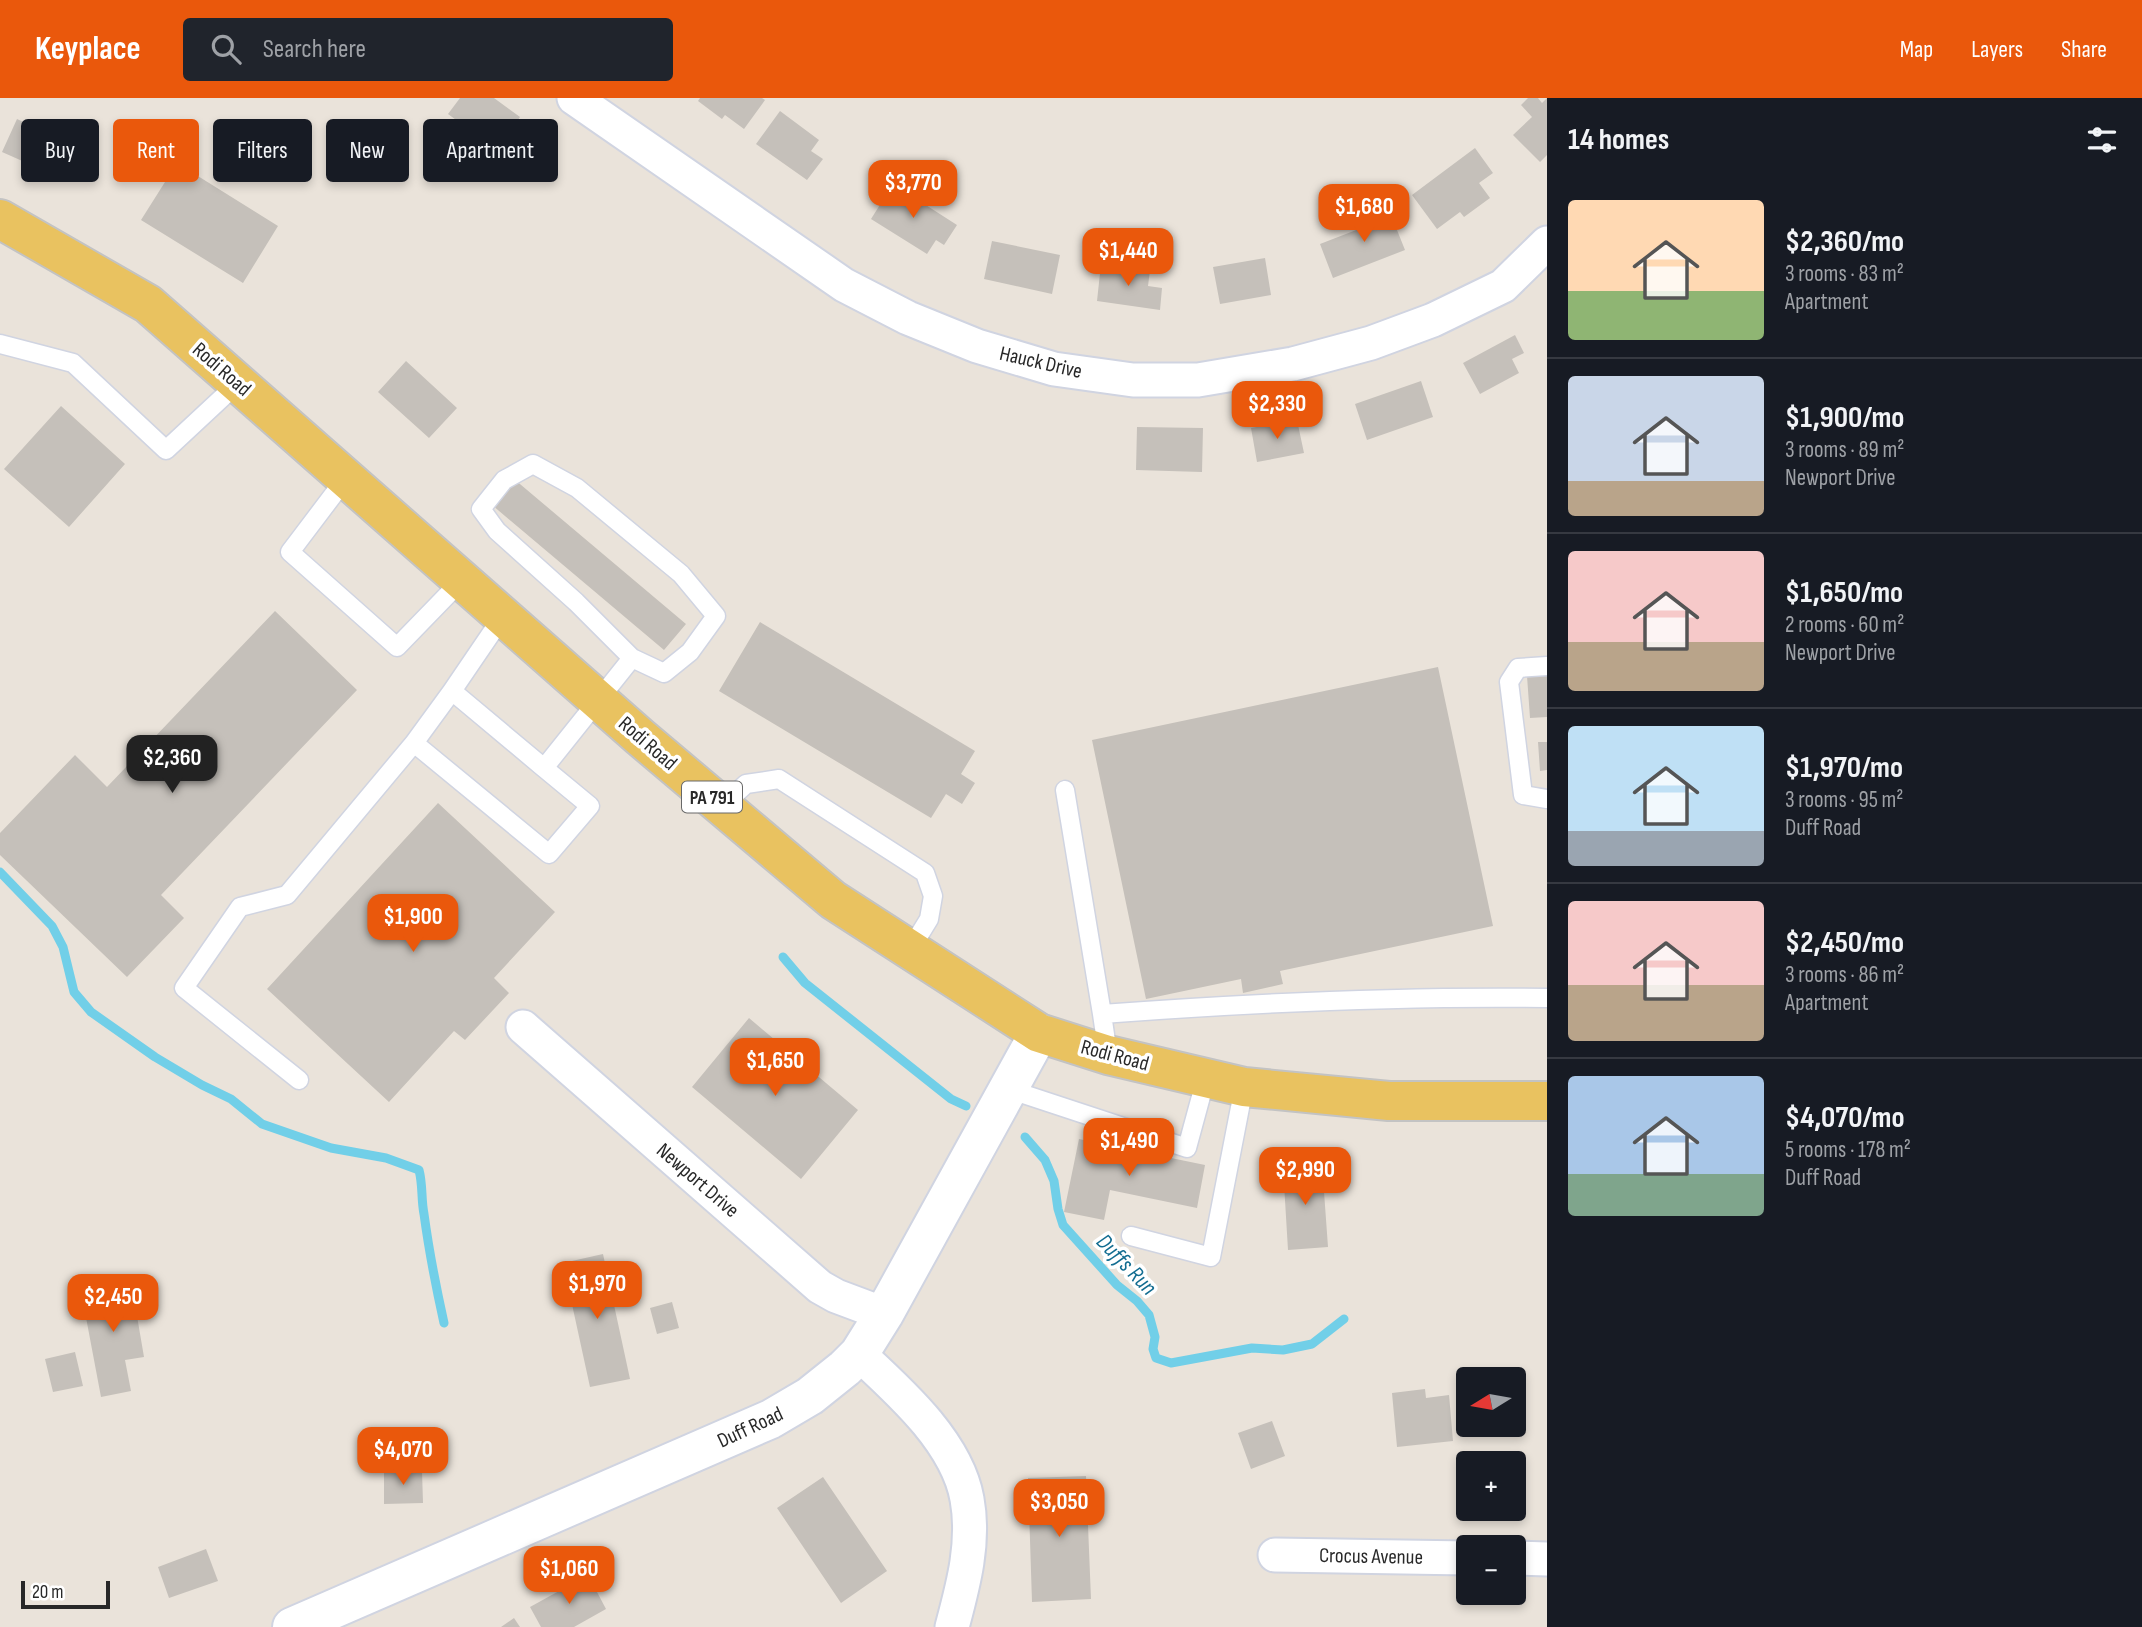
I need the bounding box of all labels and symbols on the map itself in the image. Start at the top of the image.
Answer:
pin: $3,770 [856,160,970,220]
pin: $1,680 [1307,184,1421,244]
pin: $1,440 [1071,228,1185,288]
street label: Rodi Road [187,337,256,401]
street label: Hauck Drive [997,341,1085,384]
pin: $2,330 [1220,382,1334,441]
street label: Rodi Road [613,711,682,775]
pin: $2,360 [115,736,229,795]
road number: PA 791 [682,782,742,812]
pin: $1,900 [356,894,470,954]
street label: Rodi Road [1078,1034,1152,1077]
pin: $1,650 [718,1038,832,1098]
pin: $1,490 [1072,1118,1186,1178]
street label: Newport Drive [651,1138,744,1223]
pin: $2,990 [1248,1148,1362,1207]
water label: Duffs Run [1090,1228,1162,1301]
pin: $1,970 [540,1262,654,1321]
pin: $2,450 [56,1274,170,1334]
north arrow [1456,1367,1526,1437]
street label: Duff Road [713,1401,787,1453]
pin: $4,070 [346,1428,460,1487]
pin: $3,050 [1002,1480,1116,1539]
street label: Crocus Avenue [1319,1543,1423,1570]
pin: $1,060 [512,1546,626,1606]
scale bar [21,1578,110,1610]

